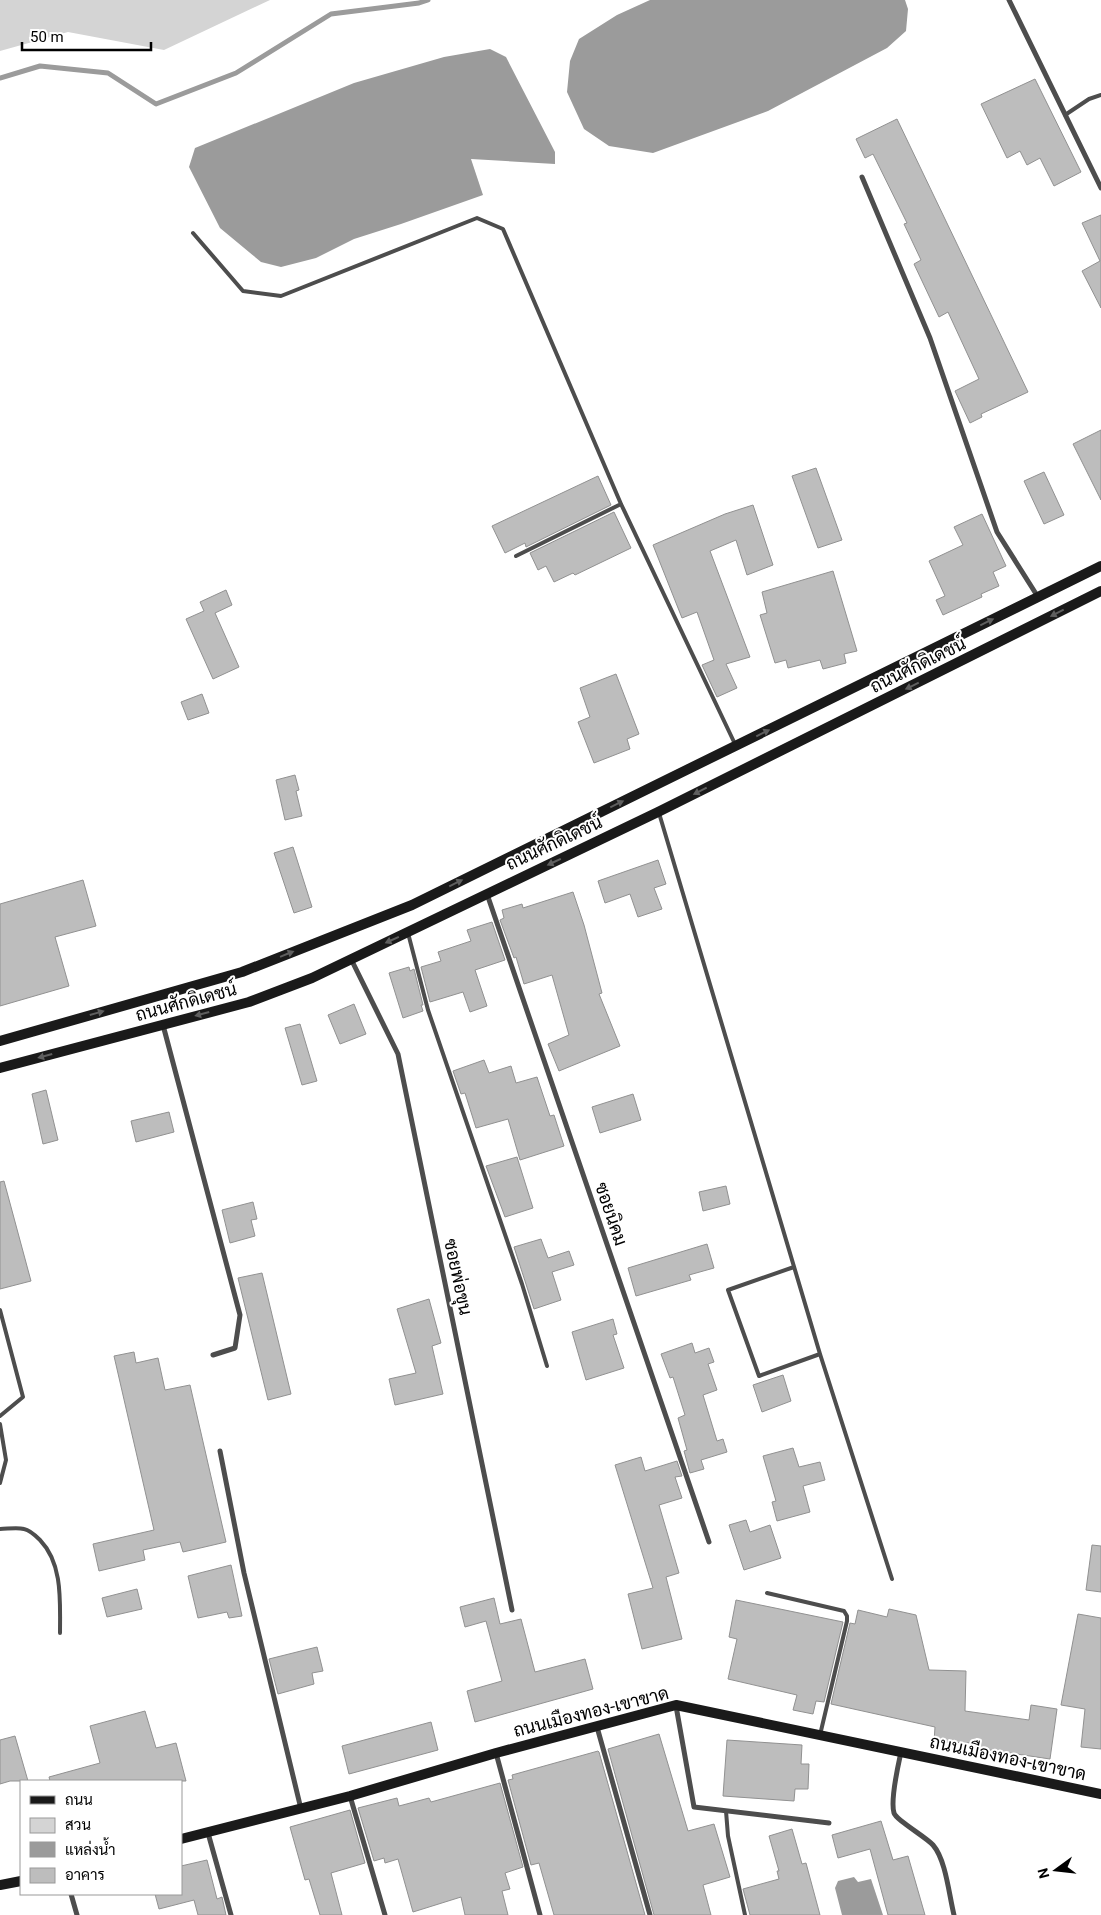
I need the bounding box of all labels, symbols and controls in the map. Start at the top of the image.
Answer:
scale bar [22,20,151,52]
text: 50 m [30,28,64,46]
one-way arrow [1050,609,1065,617]
one-way arrow [980,618,994,626]
street label: ถนนศักดิเดชน์ [866,631,969,697]
one-way arrow [905,682,919,690]
one-way arrow [756,729,770,737]
one-way arrow [693,787,707,795]
one-way arrow [610,800,624,808]
street label: ถนนศักดิเดชน์ [501,809,605,874]
one-way arrow [547,858,561,866]
one-way arrow [448,879,463,887]
one-way arrow [385,937,399,945]
one-way arrow [280,950,295,958]
street label: ถนนศักดิเดชน์ [132,976,239,1025]
one-way arrow [90,1009,105,1017]
one-way arrow [195,1010,210,1018]
one-way arrow [38,1053,53,1061]
street label: ซอยนิคม [591,1180,632,1248]
street label: ซอยพ่อขุน [438,1237,478,1317]
street label: ถนนเมืองทอง-เขาขาด [511,1681,671,1741]
street label: ถนนเมืองทอง-เขาขาด [928,1730,1088,1784]
legend [20,1780,182,1895]
text: ถนน [65,1791,93,1809]
text: สวน [65,1816,91,1834]
text: แหล่งน้ำ [65,1837,116,1859]
north arrow [1031,1845,1081,1895]
text: อาคาร [65,1866,105,1884]
text: N [1034,1867,1052,1880]

